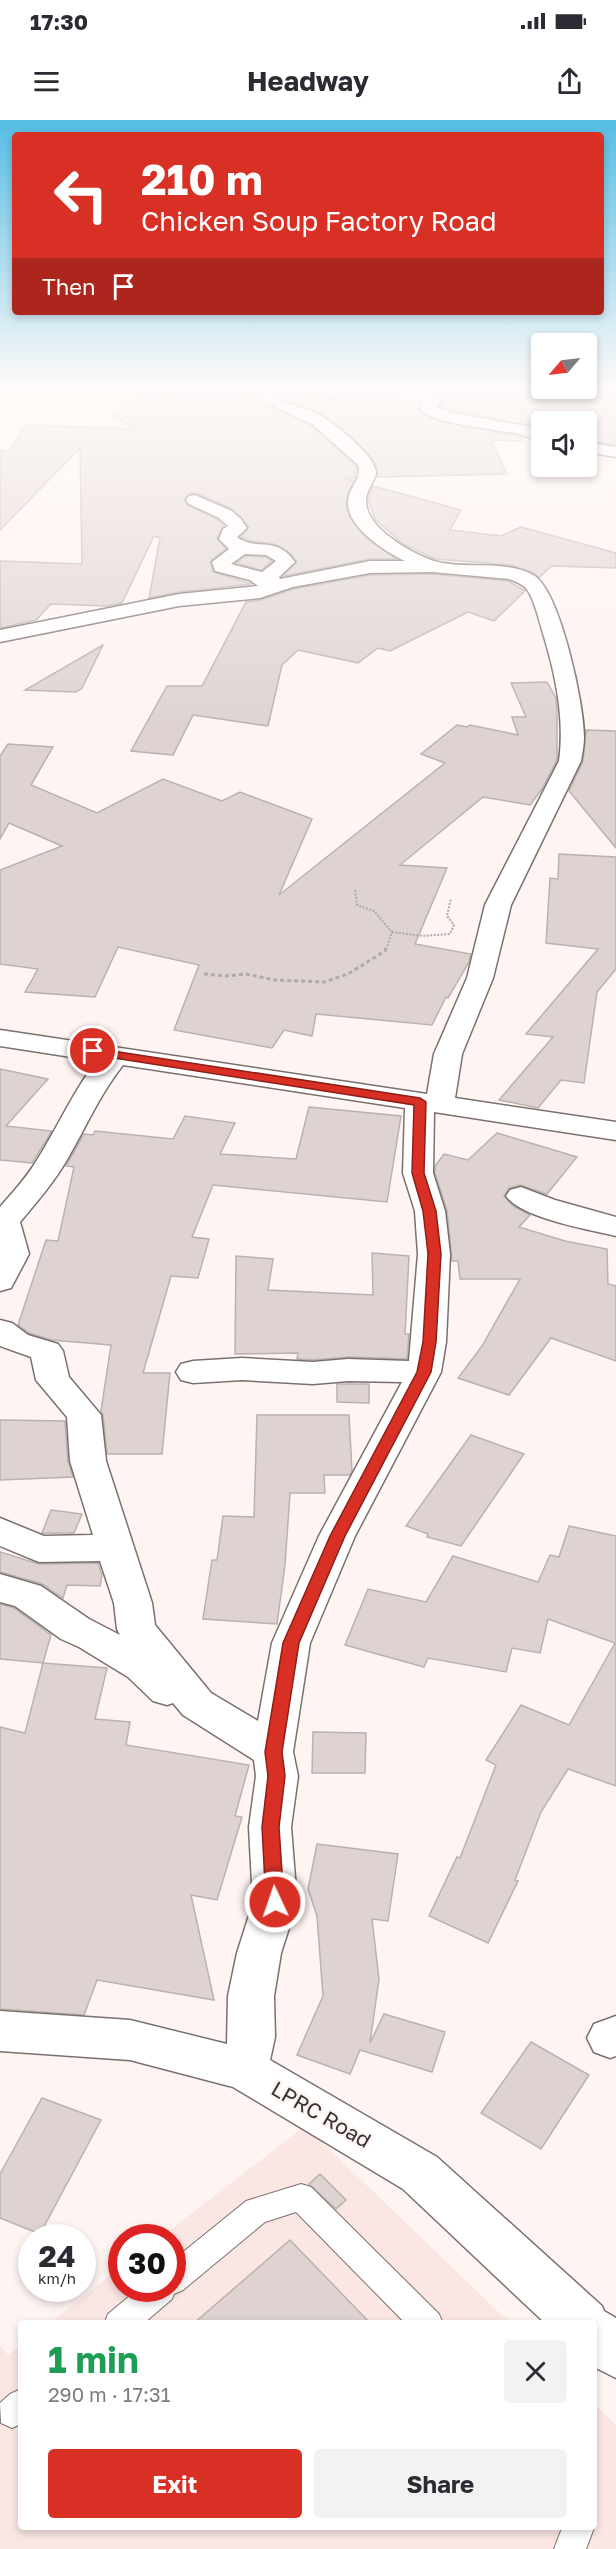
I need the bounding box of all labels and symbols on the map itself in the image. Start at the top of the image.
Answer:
north arrow [531,333,597,399]
pin [67,1025,118,1076]
position arrow [243,1870,307,1934]
street label: LPRC Road [267,2075,376,2153]
speed limit sign: 30 [108,2224,186,2302]

